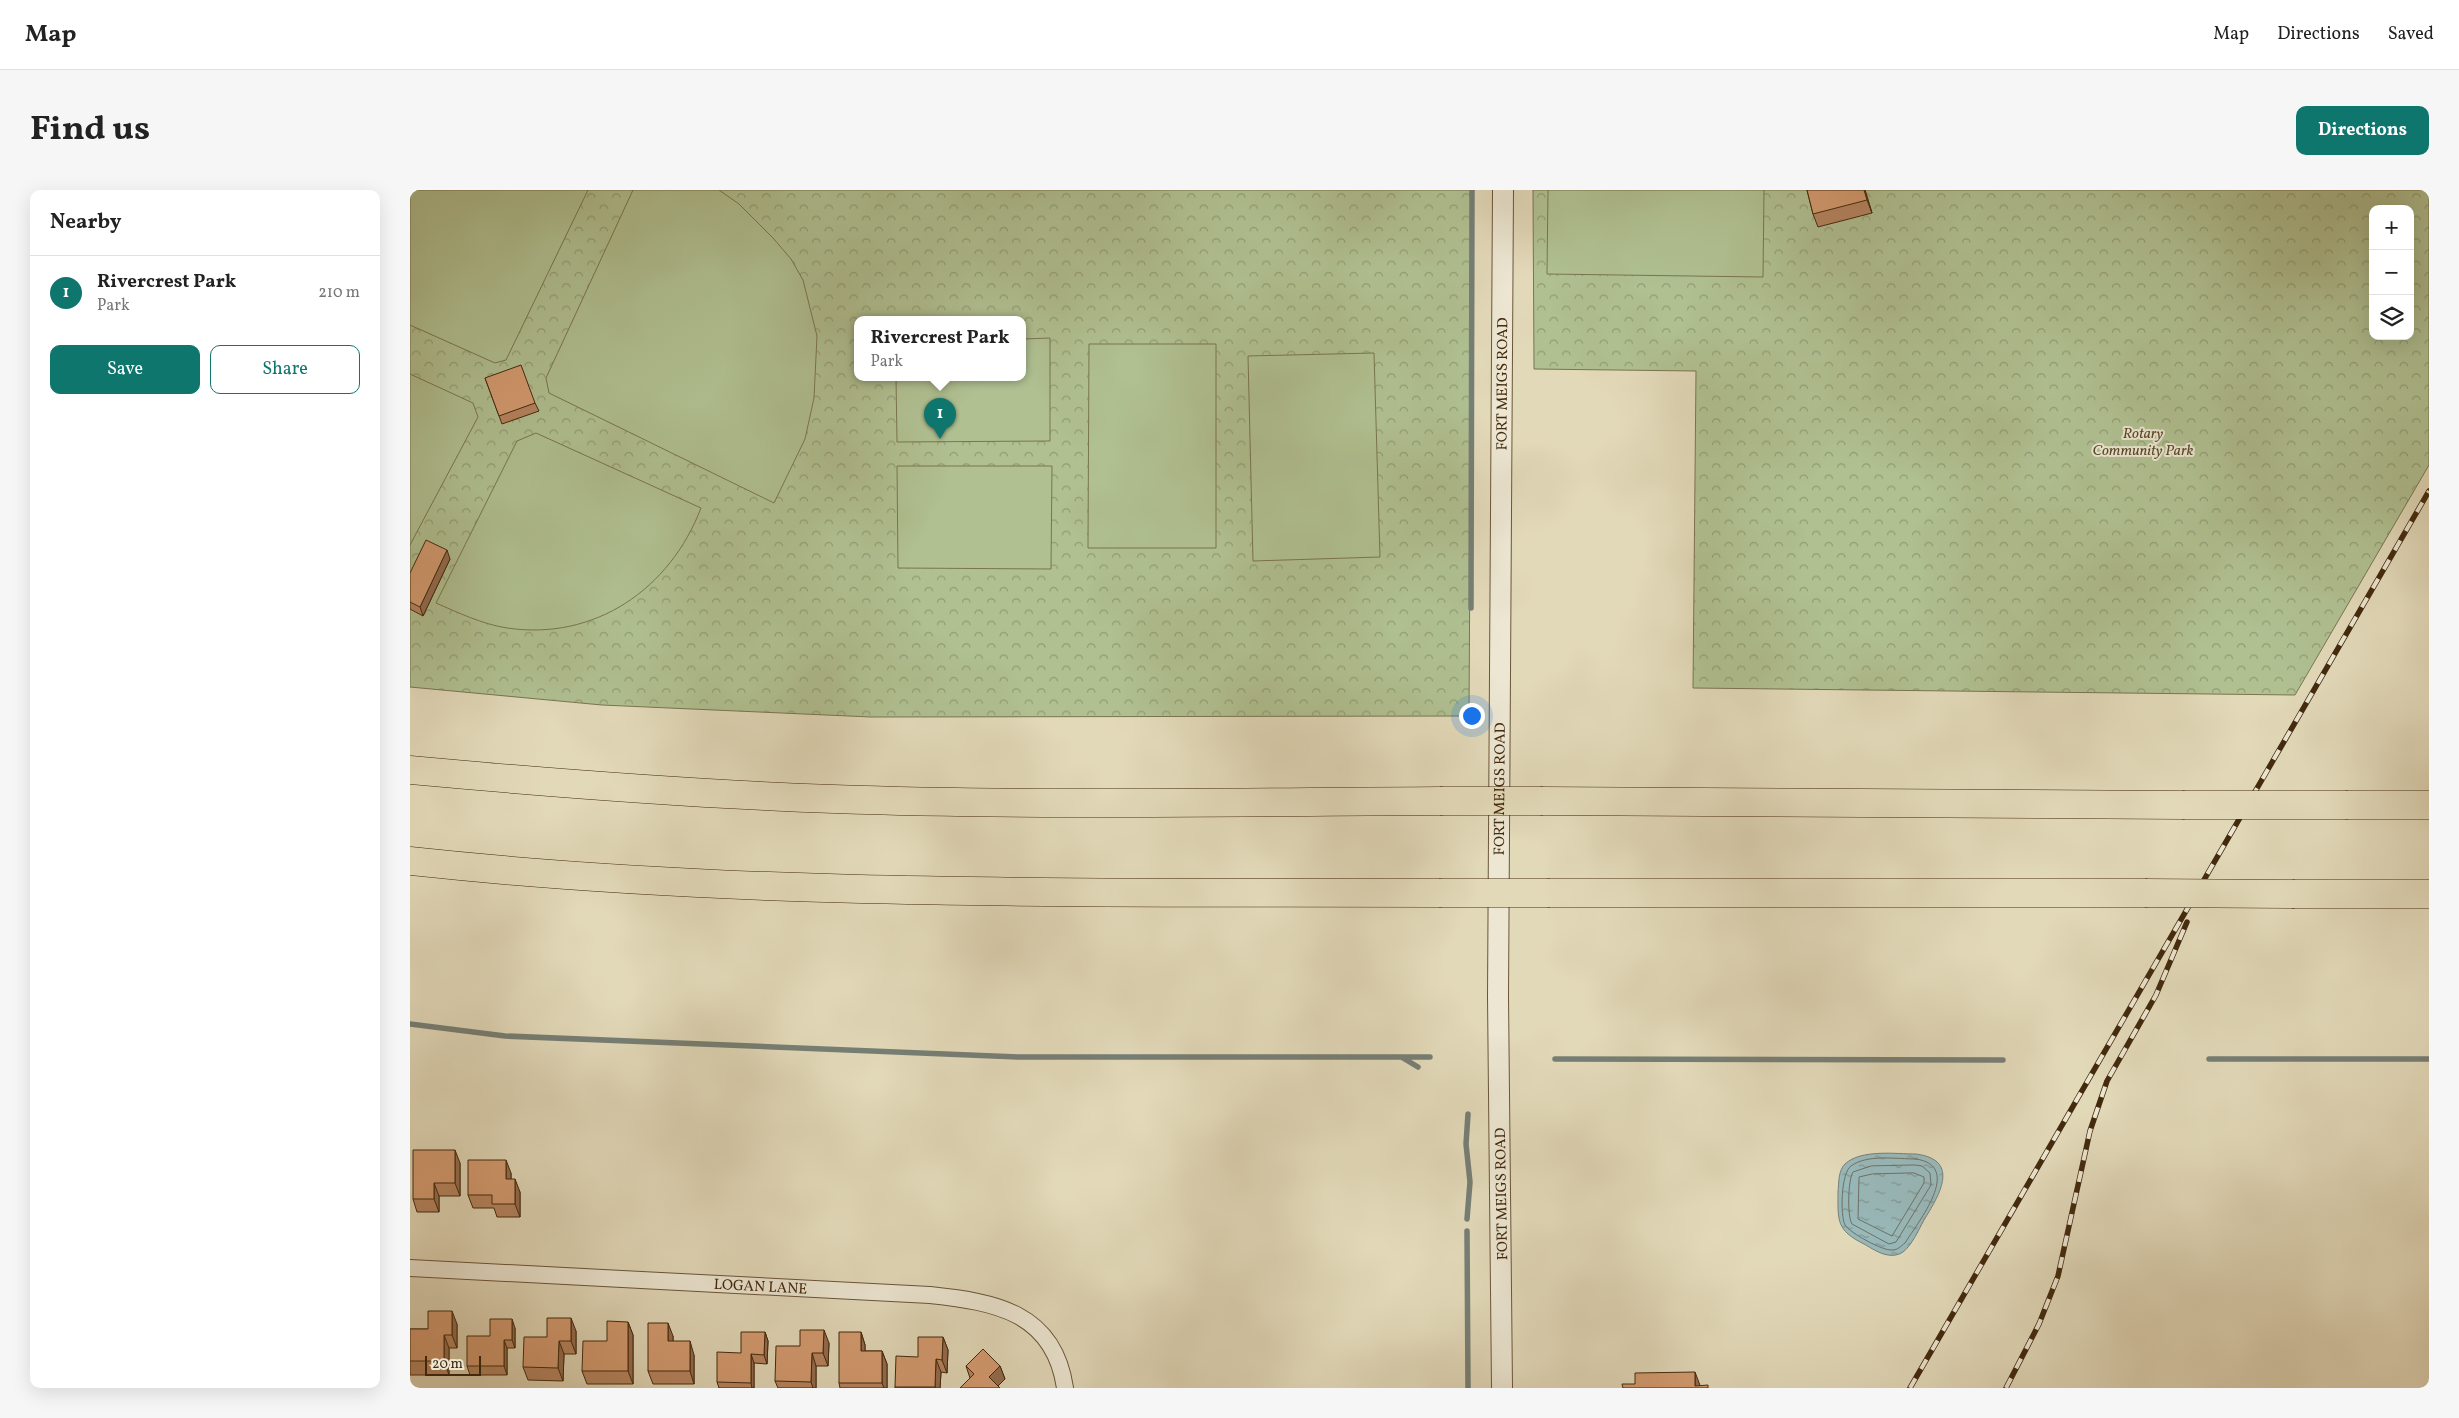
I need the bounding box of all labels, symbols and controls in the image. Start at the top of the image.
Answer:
text: Map [25,18,76,52]
text: Map [2213,22,2249,47]
text: Directions [2277,22,2360,47]
text: Saved [2388,22,2434,47]
text: Find us [30,106,150,154]
button: Directions [2296,106,2429,155]
map controls [2369,205,2414,340]
button: + [2369,205,2414,250]
text: Nearby [50,208,121,237]
button: − [2369,250,2414,295]
text: Rivercrest Park [97,269,236,295]
text: 1 [63,282,69,304]
text: 210 m [318,282,360,304]
text: Park [97,295,130,317]
button: layers [2369,295,2414,340]
popup [854,316,1026,381]
street label: FORT MEIGS ROAD [1492,317,1514,451]
text: Rivercrest Park [870,325,1010,351]
button: Save [50,345,200,394]
button: Share [210,345,360,394]
text: Park [870,351,903,373]
pin: 1 [924,398,956,439]
park label: Rotary Community Park [2092,424,2194,462]
your location [1459,703,1485,729]
street label: FORT MEIGS ROAD [1490,722,1512,856]
street label: FORT MEIGS ROAD [1491,1127,1514,1261]
street label: LOGAN LANE [713,1275,808,1301]
scale bar [425,1353,481,1376]
text: 20 m [432,1355,463,1374]

